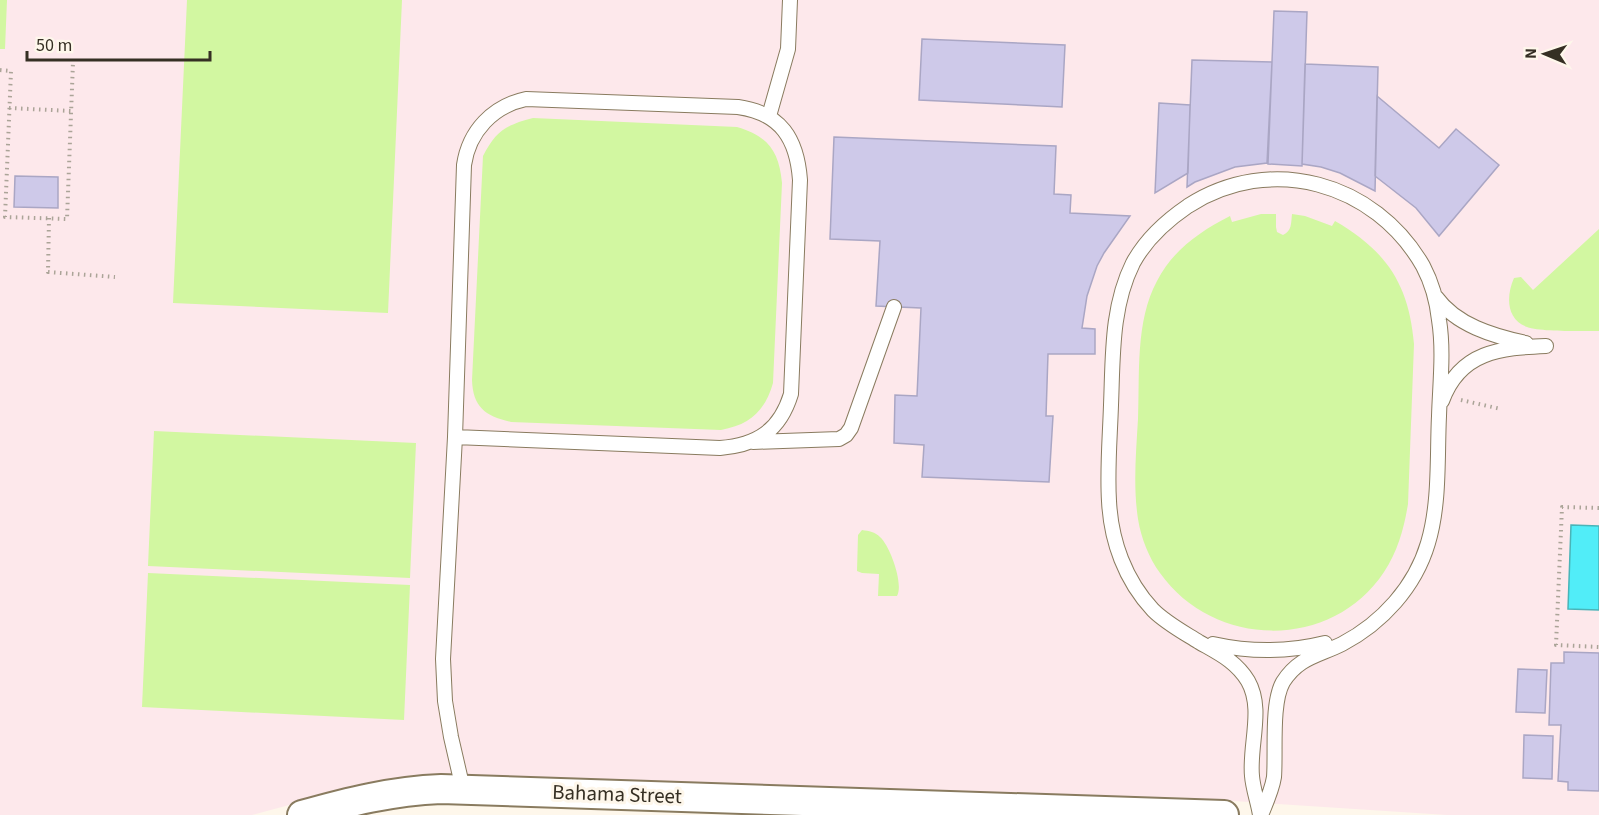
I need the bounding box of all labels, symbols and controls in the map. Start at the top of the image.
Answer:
scale bar [27,24,210,62]
north arrow [1515,24,1575,84]
text: 50 m [36,33,72,58]
text: N [1520,48,1542,59]
street label: Bahama Street [552,777,682,811]

